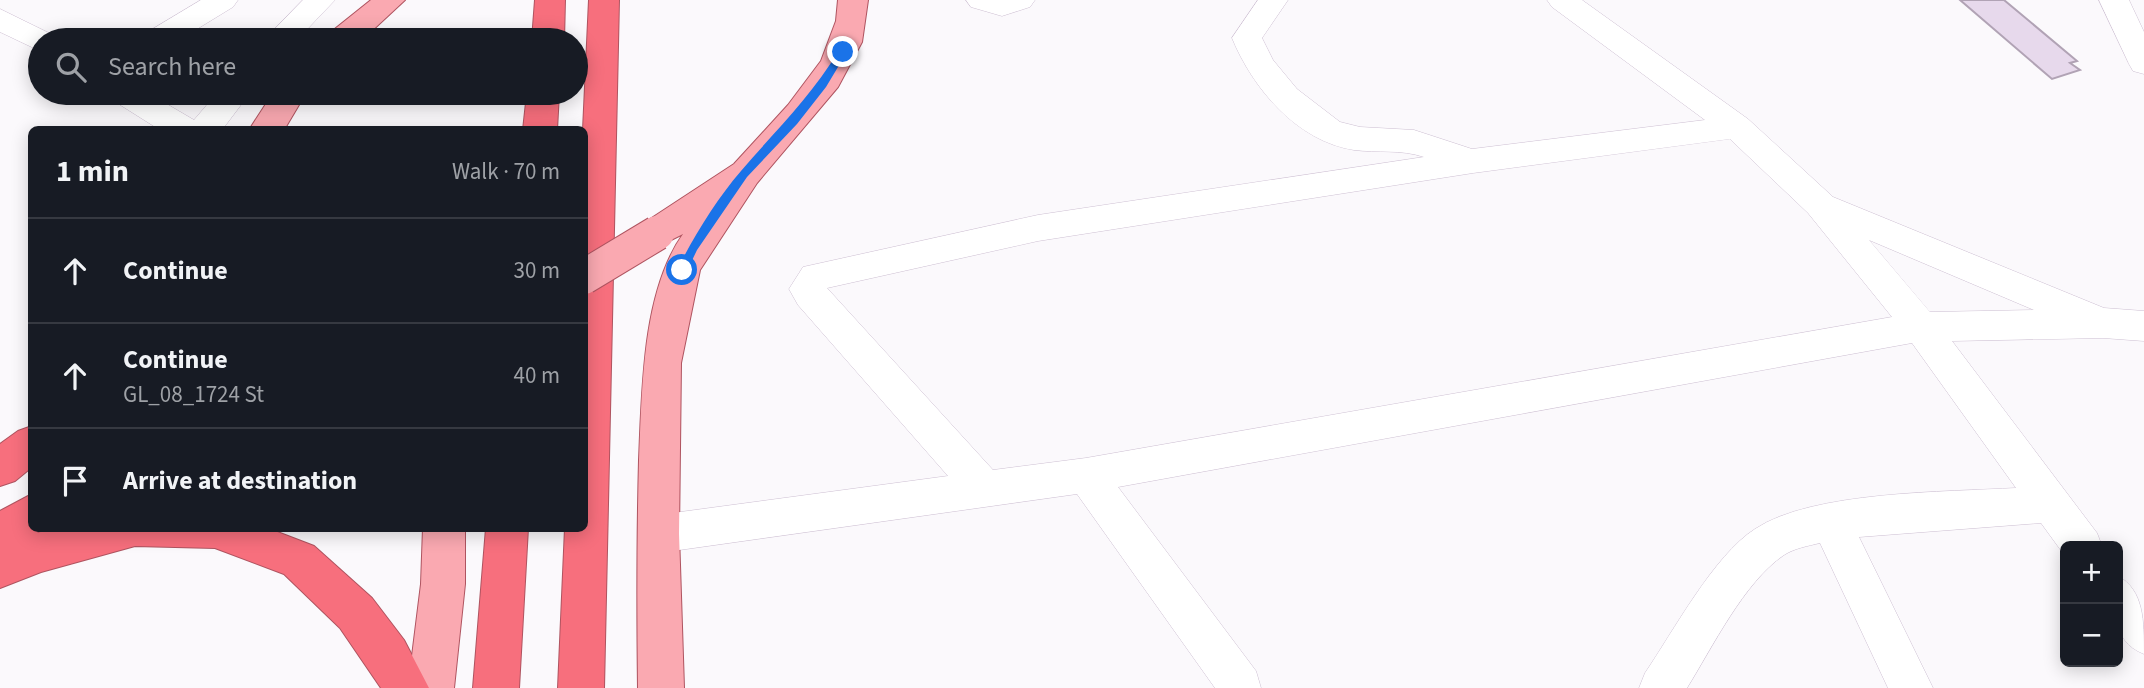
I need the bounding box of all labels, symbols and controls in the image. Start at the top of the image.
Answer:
search box [28,28,588,105]
route end [827,36,858,67]
icon: search [52,48,90,86]
text: Search here [108,48,236,85]
text: 1 min [56,150,129,193]
text: Walk · 70 m [452,155,560,188]
icon: ahead [56,252,94,290]
text: Continue [123,252,228,289]
text: 30 m [513,254,560,287]
route start [666,254,697,285]
text: Continue [123,341,228,378]
icon: ahead [56,357,94,395]
text: 40 m [513,359,560,392]
text: GL_08_1724 St [123,378,264,411]
icon: arrive [56,462,94,500]
text: Arrive at destination [123,462,357,499]
map controls [2060,541,2123,667]
button: + [2060,541,2123,604]
button: − [2060,604,2123,667]

